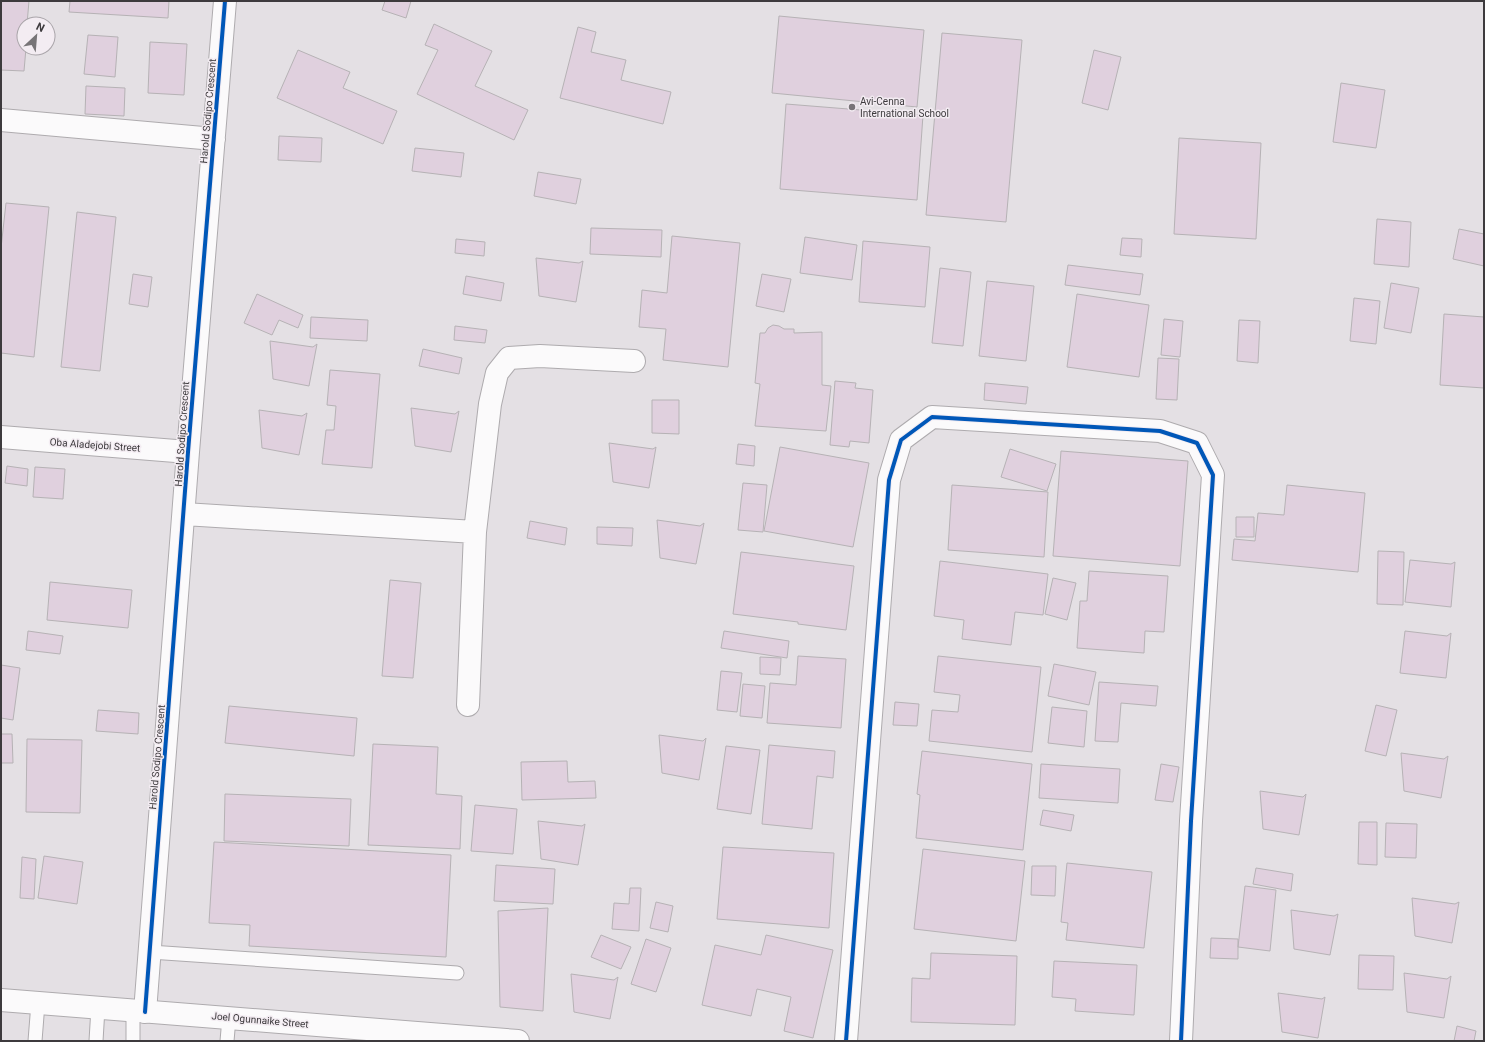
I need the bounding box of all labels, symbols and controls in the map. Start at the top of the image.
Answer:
north arrow [16,16,56,56]
text: N [34,20,47,35]
street label: Harold Sodipo Crescent [198,58,218,164]
place label: Avi-Cenna International School [860,96,949,119]
marker: Avi-Cenna International School [847,102,857,112]
street label: Harold Sodipo Crescent [173,381,191,487]
street label: Oba Aladejobi Street [49,436,141,454]
street label: Harold Sodipo Crescent [147,704,167,810]
street label: Joel Ogunnaike Street [211,1010,309,1030]

